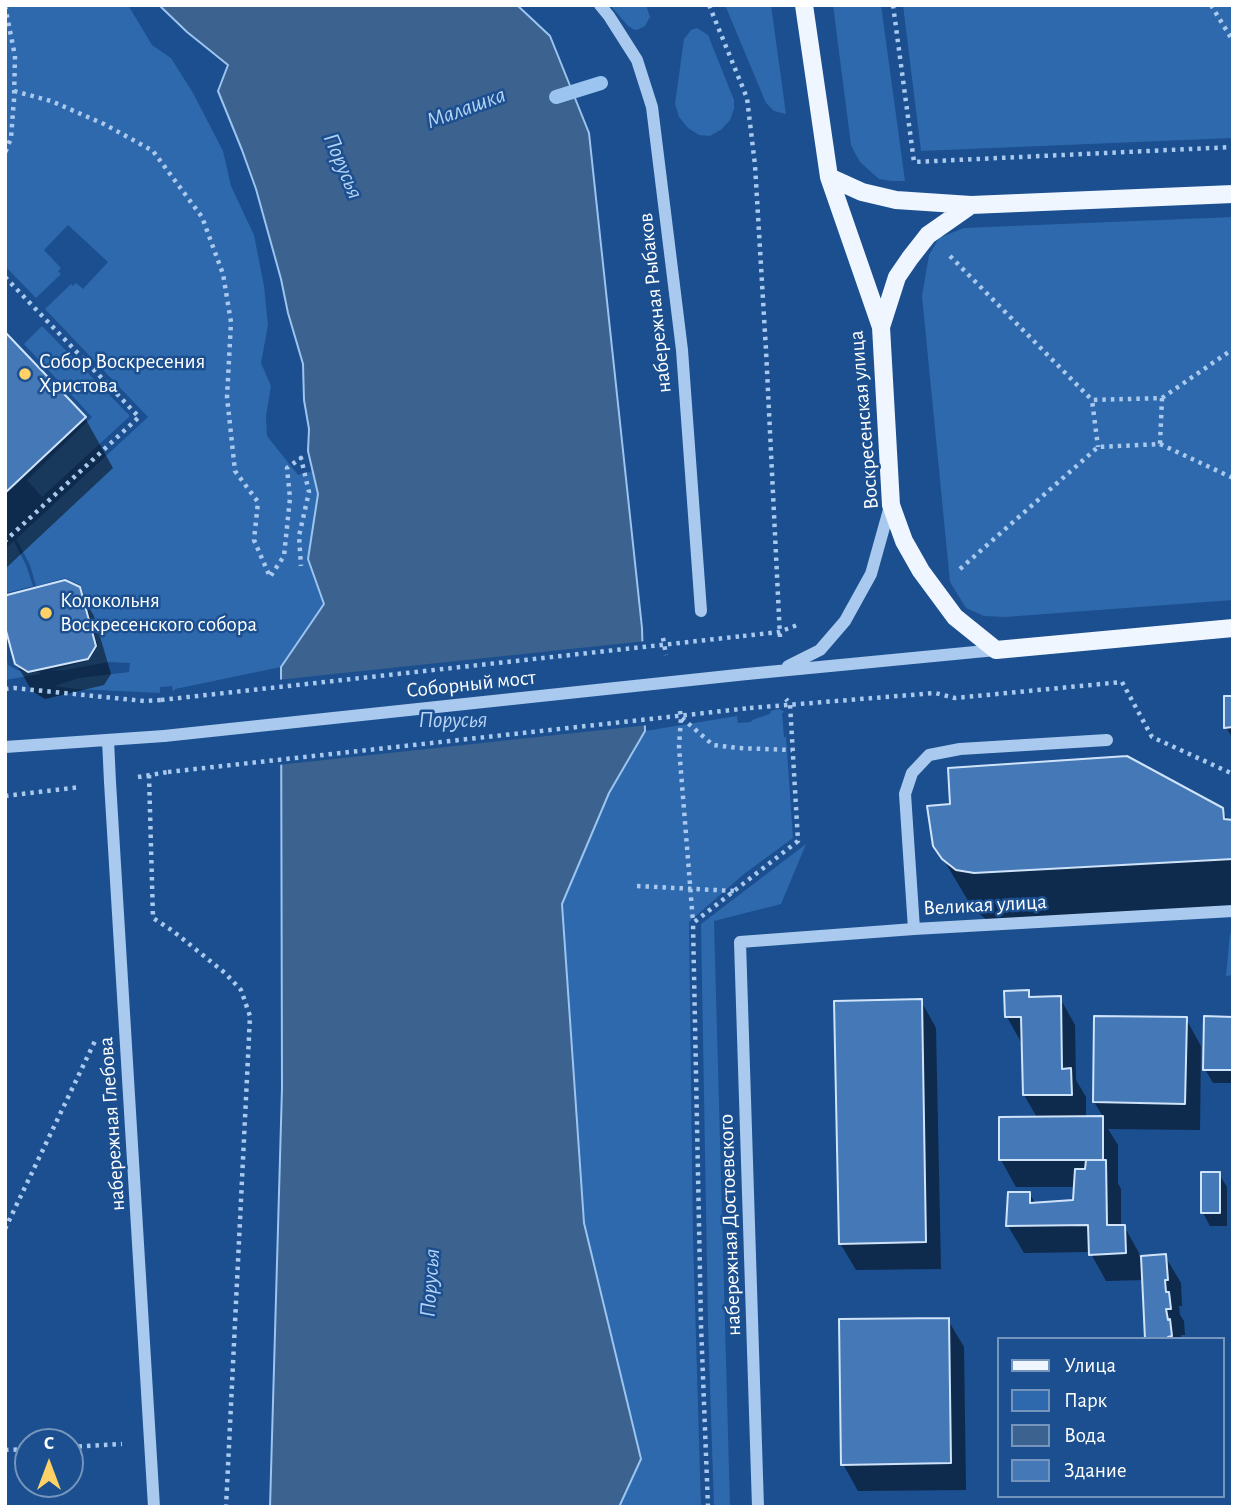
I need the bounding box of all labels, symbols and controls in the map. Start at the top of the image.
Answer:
water label: Малашка [423,81,509,135]
water label: Порусья [317,129,369,203]
street label: набережная Рыбаков [633,212,677,394]
street label: Воскресенская улица [844,329,884,511]
place label: Собор Воскресения Христова [39,349,205,399]
marker: Собор Воскресения Христова [17,366,33,382]
place label: Колокольня Воскресенского собора [60,588,257,638]
marker: Колокольня Воскресенского собора [38,605,54,621]
street label: Соборный мост [405,665,537,703]
water label: Порусья [419,706,487,734]
street label: Великая улица [923,889,1047,921]
street label: набережная Глебова [93,1036,131,1212]
street label: набережная Достоевского [714,1114,746,1336]
water label: Порусья [414,1248,446,1318]
legend [996,1337,1224,1498]
text: Улица [1064,1355,1116,1376]
text: Парк [1064,1390,1107,1411]
text: Вода [1064,1425,1106,1446]
north arrow [14,1428,84,1498]
text: С [44,1434,54,1453]
text: Здание [1064,1460,1127,1481]

